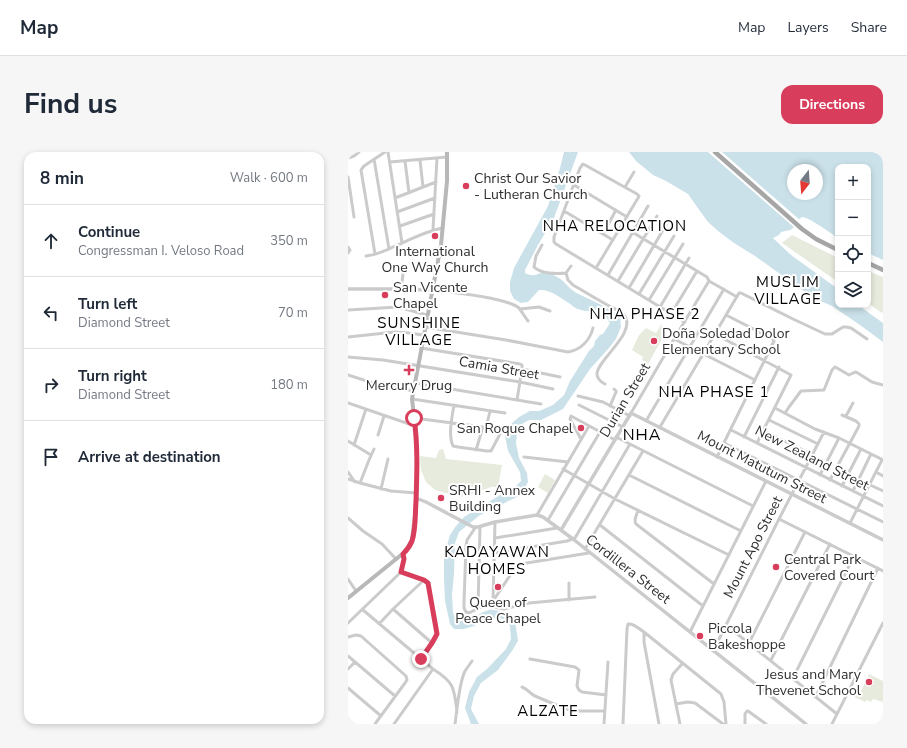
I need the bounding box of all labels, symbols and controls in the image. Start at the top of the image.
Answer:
text: Map [20,15,58,41]
text: Map [738,18,765,37]
text: Layers [787,18,829,37]
text: Share [851,18,887,37]
text: Find us [24,85,118,123]
button: Directions [781,85,883,124]
north arrow [787,164,823,200]
map controls [835,164,871,308]
button: + [835,164,871,200]
text: 8 min [40,167,84,190]
text: Walk · 600 m [230,169,308,187]
place label: Christ Our Savior - Lutheran Church [474,169,588,204]
marker: Christ Our Savior - Lutheran Church [461,181,471,191]
button: − [835,200,871,236]
district label: NHA RELOCATION [543,216,687,236]
text: Continue [78,222,140,242]
icon: ahead [40,230,62,252]
marker: International One Way Church [430,231,440,241]
text: 350 m [270,232,308,250]
button: locate [835,236,871,272]
text: Congressman I. Veloso Road [78,242,244,260]
place label: International One Way Church [381,242,489,277]
district label: MUSLIM VILLAGE [753,272,822,309]
button: layers [835,272,871,308]
place label: San Vicente Chapel [393,278,468,313]
marker: San Vicente Chapel [380,290,390,300]
text: Turn left [78,294,137,314]
icon: left [40,302,62,324]
text: 70 m [278,304,308,322]
district label: NHA PHASE 2 [590,304,700,324]
district label: SUNSHINE VILLAGE [377,313,461,350]
text: Diamond Street [78,314,170,332]
place label: Doña Soledad Dolor Elementary School [662,324,789,359]
marker: Doña Soledad Dolor Elementary School [649,336,659,346]
street label: Camia Street [457,352,541,384]
street label: Durian Street [595,359,655,441]
marker: Mercury Drug [404,365,414,375]
text: Turn right [78,366,147,386]
icon: right [40,374,62,396]
text: 180 m [270,376,308,394]
place label: Mercury Drug [366,376,452,395]
district label: NHA PHASE 1 [659,382,769,402]
text: Diamond Street [78,386,170,404]
route start [405,409,423,427]
place label: San Roque Chapel [457,419,574,438]
street label: New Zealand Street [752,421,872,495]
marker: San Roque Chapel [576,423,586,433]
district label: NHA [623,424,661,446]
street label: Mount Matutum Street [694,426,830,508]
icon: arrive [40,446,62,468]
text: Arrive at destination [78,447,221,467]
place label: SRHI - Annex Building [449,481,536,516]
marker: SRHI - Annex Building [436,493,446,503]
street label: Mount Apo Street [719,493,787,601]
street label: Cordillera Street [582,530,674,608]
district label: KADAYAWAN HOMES [444,542,550,579]
place label: Central Park Covered Court [784,550,874,585]
marker: Central Park Covered Court [771,562,781,572]
marker: Queen of Peace Chapel [493,582,503,592]
place label: Queen of Peace Chapel [455,593,542,628]
place label: Piccola Bakeshoppe [708,619,785,654]
marker: Piccola Bakeshoppe [695,631,705,641]
route end [412,650,430,668]
place label: Jesus and Mary Thevenet School [756,665,862,700]
marker: Jesus and Mary Thevenet School [864,677,874,687]
district label: ALZATE [517,701,579,721]

